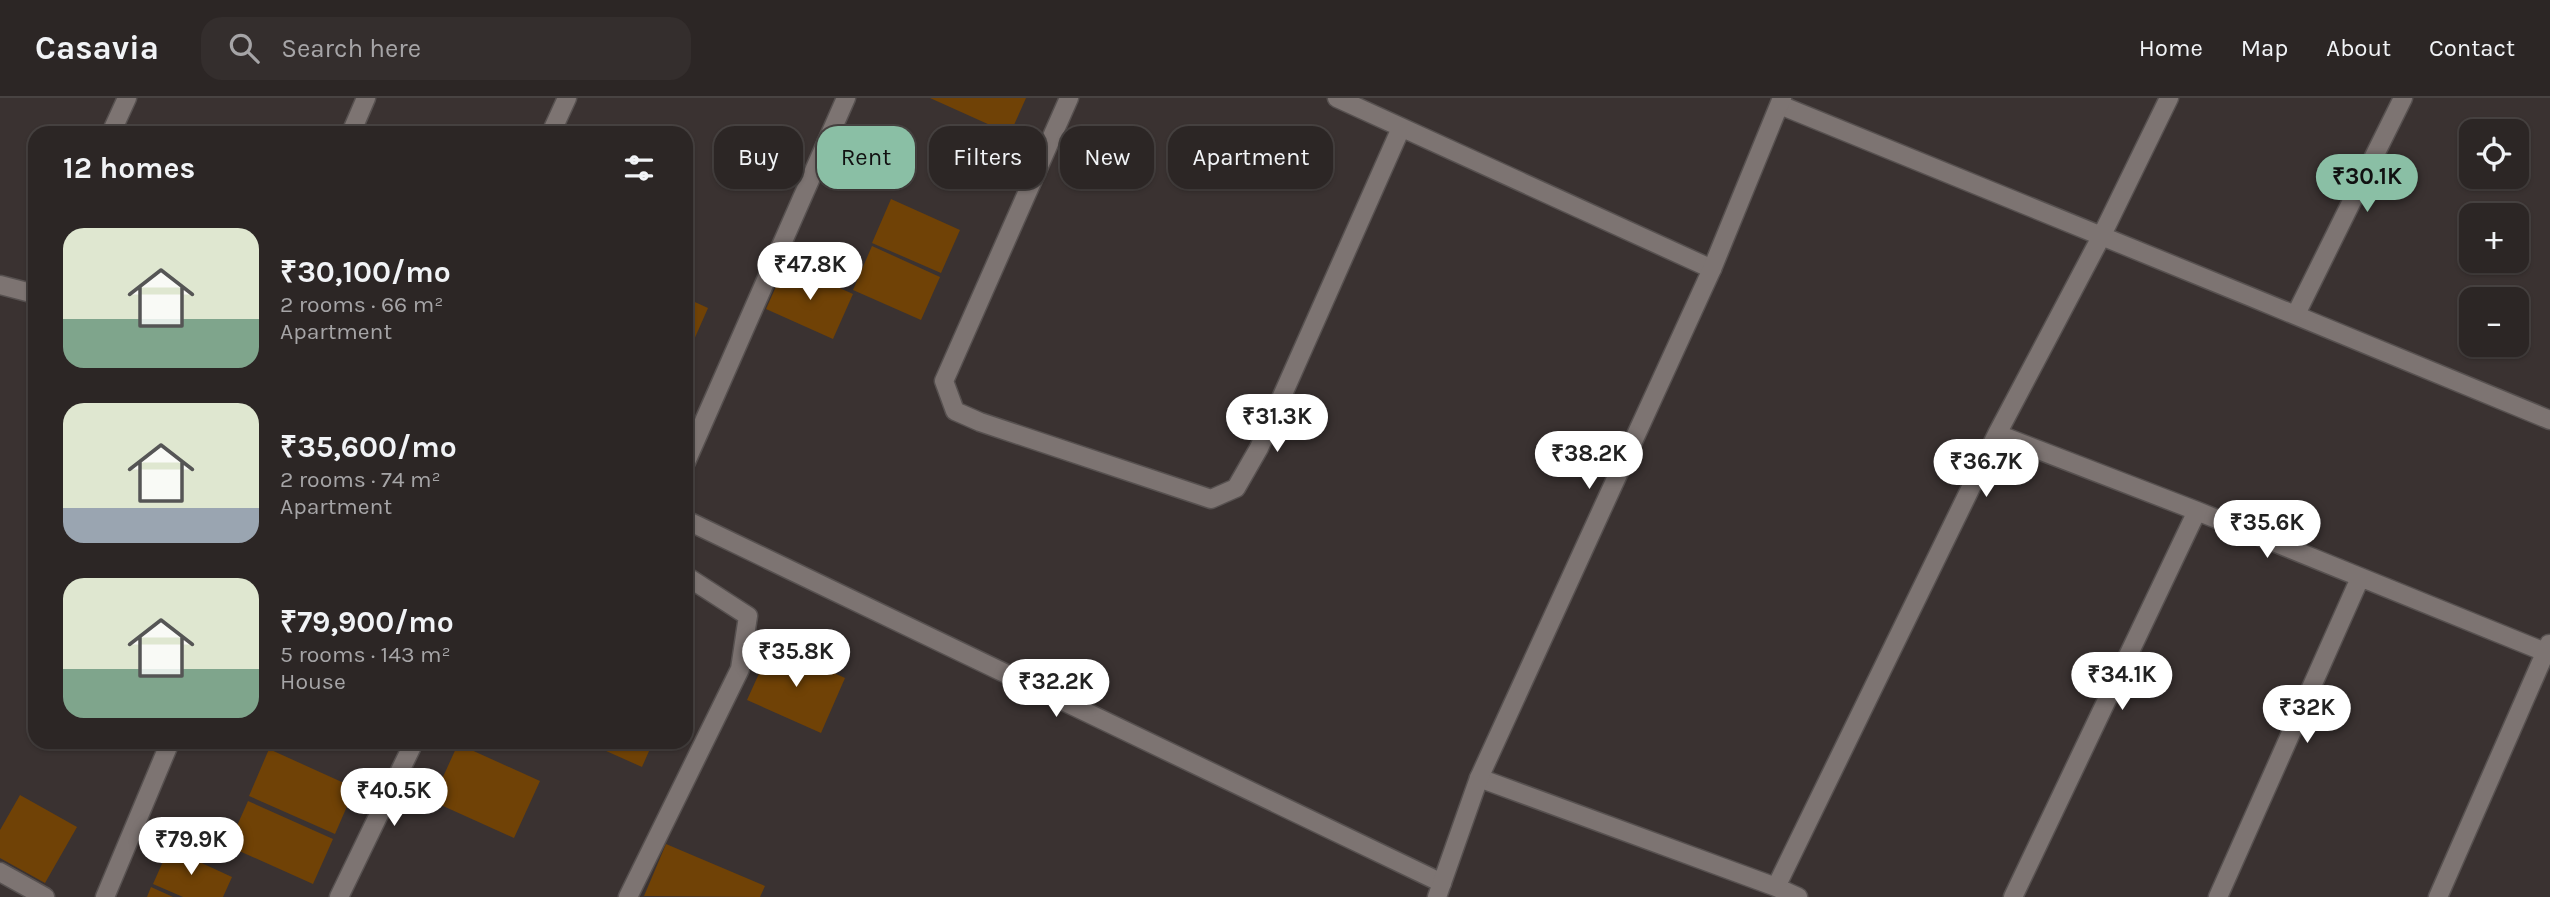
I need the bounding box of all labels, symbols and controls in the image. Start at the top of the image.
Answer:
search box [201,17,691,80]
text: Casavia [35,29,159,67]
icon: search [225,29,263,67]
text: Search here [281,33,421,64]
text: Home [2139,34,2203,62]
text: Map [2241,34,2288,62]
text: About [2326,34,2391,62]
text: Contact [2429,34,2515,62]
map controls [2459,119,2529,357]
button: locate [2459,119,2529,189]
chip: Buy [714,126,803,189]
chip: Rent [817,126,915,189]
chip: Filters [929,126,1046,189]
chip: New [1060,126,1154,189]
chip: Apartment [1168,126,1333,189]
icon: filters [620,149,658,187]
text: 12 homes [63,150,195,186]
pin: ₹30.1K [2310,155,2424,214]
text: ₹30.1K [2332,163,2402,190]
button: + [2459,203,2529,273]
pin: ₹47.8K [753,242,867,302]
text: ₹47.8K [773,251,847,278]
text: ₹30,100/mo [280,254,451,290]
icon: home [119,256,203,340]
button: − [2459,287,2529,357]
text: 2 rooms · 66 m² [280,291,443,318]
text: Apartment [280,318,392,345]
pin: ₹31.3K [1220,394,1334,454]
text: ₹31.3K [1242,403,1312,430]
text: ₹35,600/mo [280,429,457,465]
icon: home [119,431,203,515]
pin: ₹38.2K [1532,432,1646,491]
text: ₹38.2K [1551,440,1627,467]
pin: ₹36.7K [1929,440,2043,499]
text: ₹36.7K [1950,448,2022,475]
text: 2 rooms · 74 m² [280,466,441,493]
text: Apartment [280,493,392,520]
pin: ₹35.6K [2210,500,2324,560]
text: ₹35.6K [2230,509,2304,536]
text: ₹79,900/mo [280,604,454,640]
icon: home [119,606,203,690]
pin: ₹35.8K [739,630,853,689]
text: ₹35.8K [758,638,834,665]
text: 5 rooms · 143 m² [280,641,451,668]
pin: ₹34.1K [2065,652,2179,712]
pin: ₹32.2K [999,660,1113,719]
text: ₹34.1K [2087,661,2157,688]
text: House [280,668,346,695]
text: ₹32.2K [1018,668,1094,695]
pin: ₹32K [2266,686,2348,745]
text: ₹32K [2279,694,2335,721]
pin: ₹40.5K [337,768,451,828]
text: ₹40.5K [357,777,431,804]
pin: ₹79.9K [134,818,248,877]
text: ₹79.9K [155,826,227,853]

